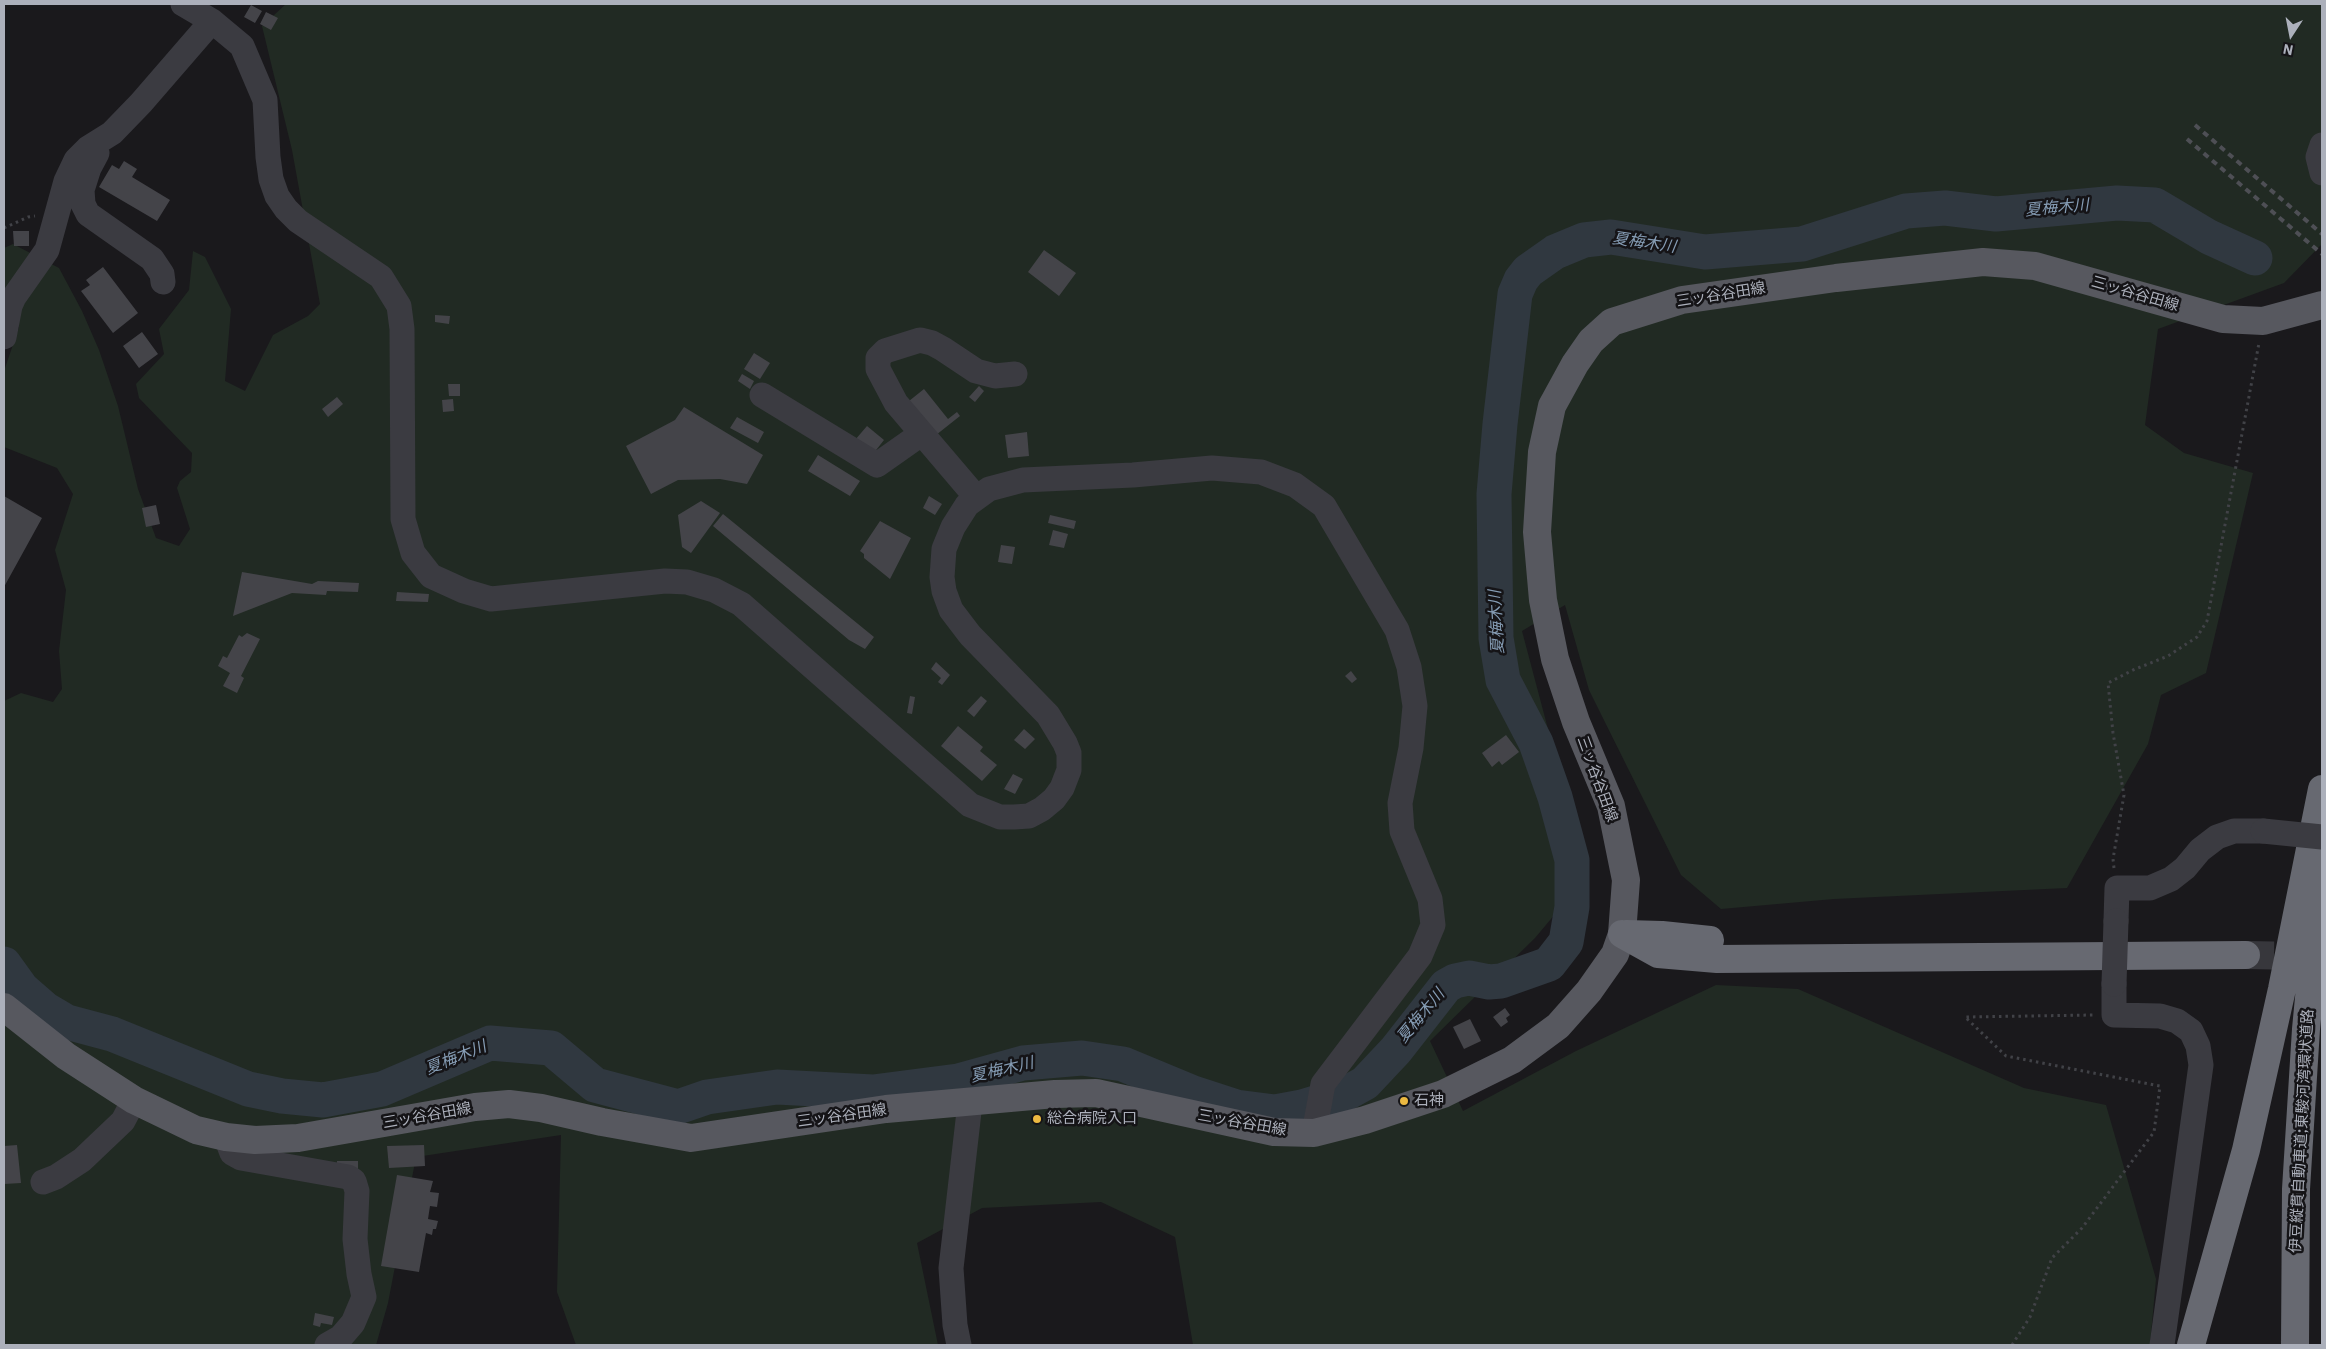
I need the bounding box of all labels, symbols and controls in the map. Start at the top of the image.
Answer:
north arrow [2266,10,2316,60]
text: N [2281,40,2295,60]
water label: 夏梅木川 [2024,196,2090,220]
water label: 夏梅木川 [1611,229,1677,257]
street label: 三ッ谷谷田線 [2089,273,2181,315]
street label: 三ッ谷谷田線 [1675,279,1767,311]
water label: 夏梅木川 [1486,590,1508,654]
street label: 三ッ谷谷田線 [1573,734,1621,824]
water label: 夏梅木川 [1393,985,1449,1047]
street label: 伊豆縦貫自動車道;東駿河湾環状道路 [2287,1009,2317,1253]
water label: 夏梅木川 [423,1037,489,1079]
water label: 夏梅木川 [969,1053,1035,1087]
place label: 石神 [1414,1092,1444,1110]
marker: 石神 [1398,1095,1410,1107]
street label: 三ッ谷谷田線 [381,1099,473,1133]
street label: 三ッ谷谷田線 [796,1101,888,1131]
street label: 三ッ谷谷田線 [1196,1106,1288,1140]
place label: 総合病院入口 [1047,1110,1137,1128]
marker: 総合病院入口 [1031,1113,1043,1125]

